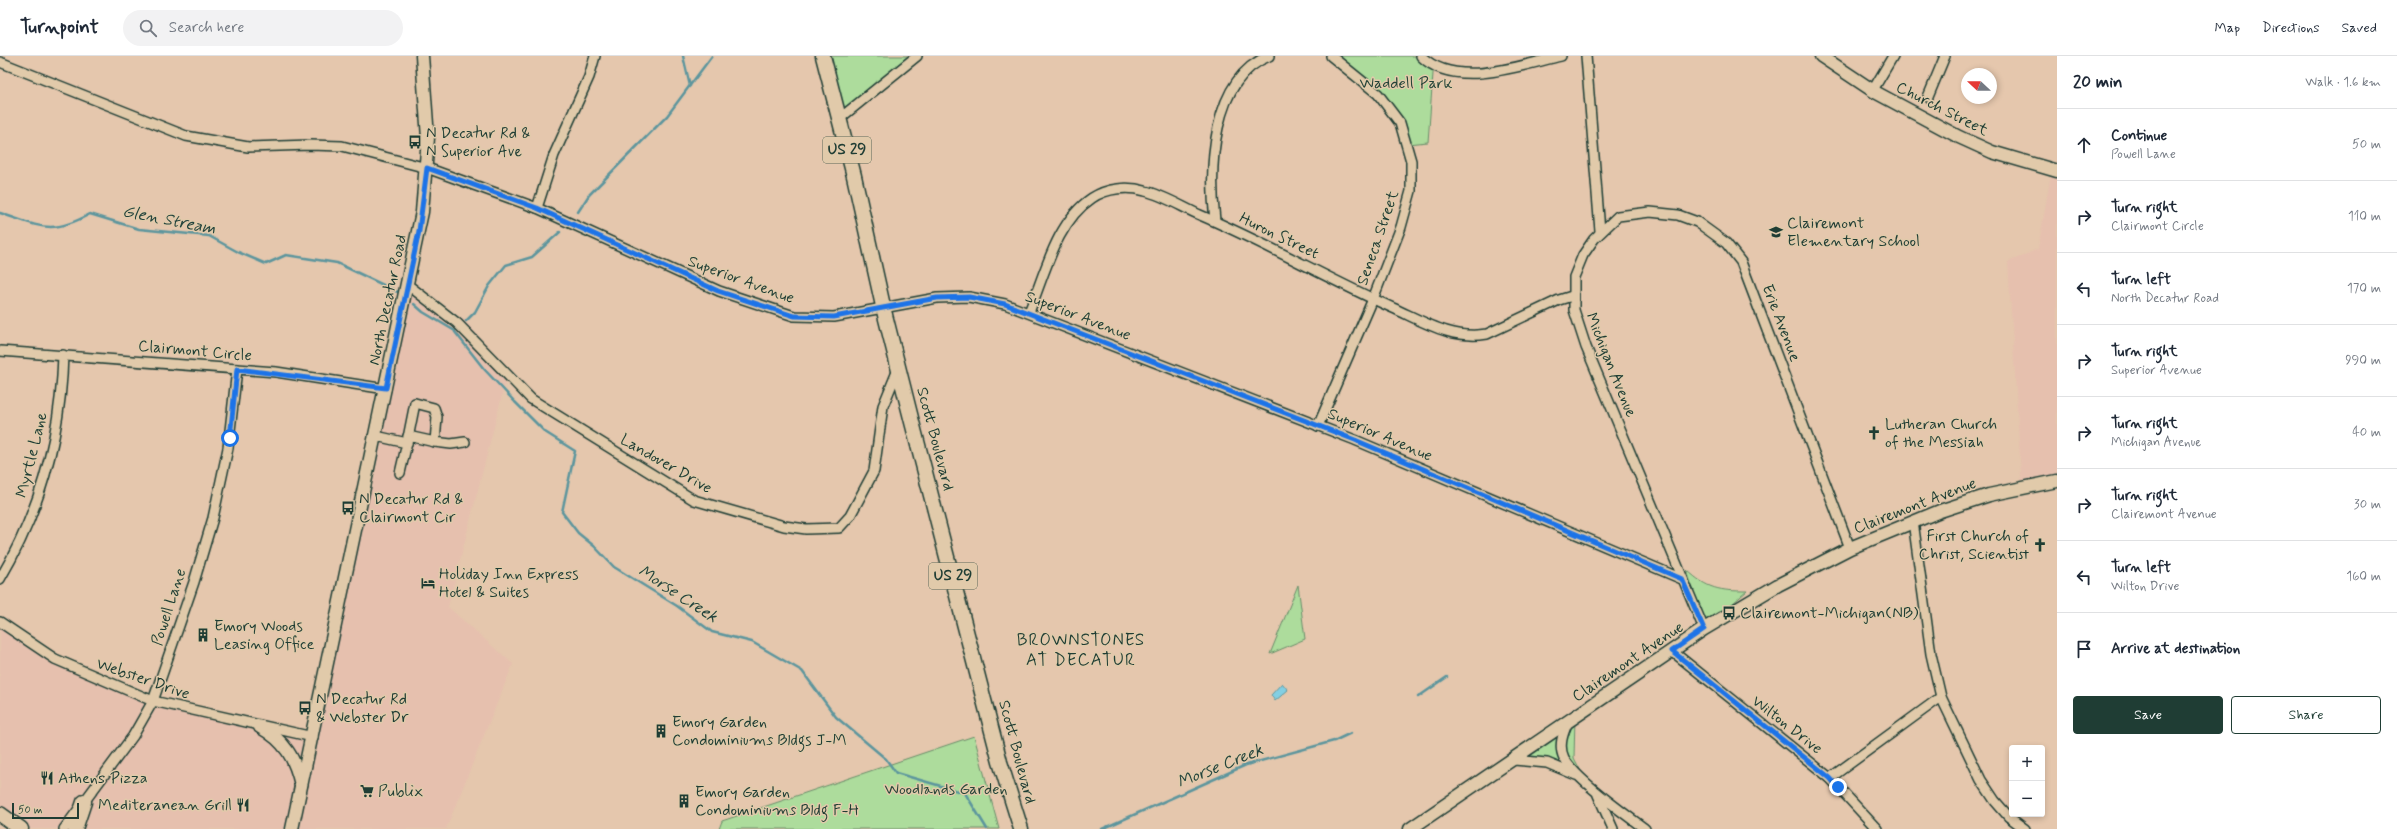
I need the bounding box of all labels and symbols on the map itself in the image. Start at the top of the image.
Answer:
north arrow [1961,68,1997,104]
park label: Waddell Park [1359,73,1453,94]
street label: Church Street [1892,77,1992,141]
place label: N Decatur Rd & N Superior Ave [426,123,531,162]
bus stop icon: N Decatur Rd & N Superior Ave [407,134,423,150]
road number: US 29 [823,137,871,163]
street label: Seneca Street [1352,187,1404,288]
water label: Glen Stream [121,200,217,240]
street label: Huron Street [1236,208,1322,264]
place label: Clairemont Elementary School [1787,213,1920,252]
school or university icon: Clairemont Elementary School [1768,224,1784,240]
street label: North Decatur Road [364,233,412,367]
street label: Superior Avenue [685,251,797,309]
street label: Erie Avenue [1757,281,1805,365]
street label: Superior Avenue [1022,286,1134,346]
street label: Michigan Avenue [1580,310,1642,421]
street label: Clairmont Circle [137,336,253,366]
street label: Scott Boulevard [911,385,959,493]
street label: Superior Avenue [1324,403,1436,467]
street label: Myrtle Lane [11,410,53,500]
place label: Lutheran Church of the Messiah [1885,414,1997,453]
church icon: Lutheran Church of the Messiah [1866,425,1882,441]
route start [221,429,239,447]
street label: Landover Drive [616,429,716,499]
street label: Clairemont Avenue [1851,473,1979,539]
place label: N Decatur Rd & Clairmont Cir [359,489,464,528]
bus stop icon: N Decatur Rd & Clairmont Cir [340,500,356,516]
place label: First Church of Christ, Scientist [1919,526,2029,565]
church icon: First Church of Christ, Scientist [2032,537,2048,553]
water label: Morse Creek [634,560,723,628]
road number: US 29 [929,563,977,589]
place label: Holiday Inn Express Hotel & Suites [439,564,578,603]
street label: Powell Lane [147,566,191,648]
hotel icon: Holiday Inn Express Hotel & Suites [420,575,436,591]
place label: Clairemont-Michigan(NB) [1740,603,1919,624]
bus stop icon: Clairemont-Michigan(NB) [1721,605,1737,621]
place label: Emory Woods Leasing Office [214,616,314,655]
street label: Clairemont Avenue [1568,617,1688,707]
building icon: Emory Woods Leasing Office [195,627,211,643]
district label: BROWNSTONES AT DECATUR [1017,629,1145,671]
street label: Webster Drive [94,653,192,705]
place label: N Decatur Rd & Webster Dr [316,689,409,728]
street label: Wilton Drive [1747,691,1827,759]
street label: Scott Boulevard [993,698,1041,806]
bus stop icon: N Decatur Rd & Webster Dr [297,700,313,716]
place label: Emory Garden Condominiums Bldgs J-M [672,712,846,752]
building icon: Emory Garden Condominiums Bldgs J-M [653,723,669,739]
water label: Morse Creek [1174,739,1267,793]
place label: Athens Pizza [58,768,148,789]
restaurant icon: Athens Pizza [39,770,55,786]
route end [1829,778,1847,796]
park label: Woodlands Garden [885,779,1008,800]
place label: Publix [378,781,423,802]
place label: Emory Garden Condominiums Bldg F-H [695,782,859,822]
supermarket icon: Publix [359,783,375,799]
building icon: Emory Garden Condominiums Bldg F-H [676,793,692,809]
place label: Mediteranean Grill [98,795,232,816]
restaurant icon: Mediteranean Grill [235,797,251,813]
scale bar [12,801,79,820]

